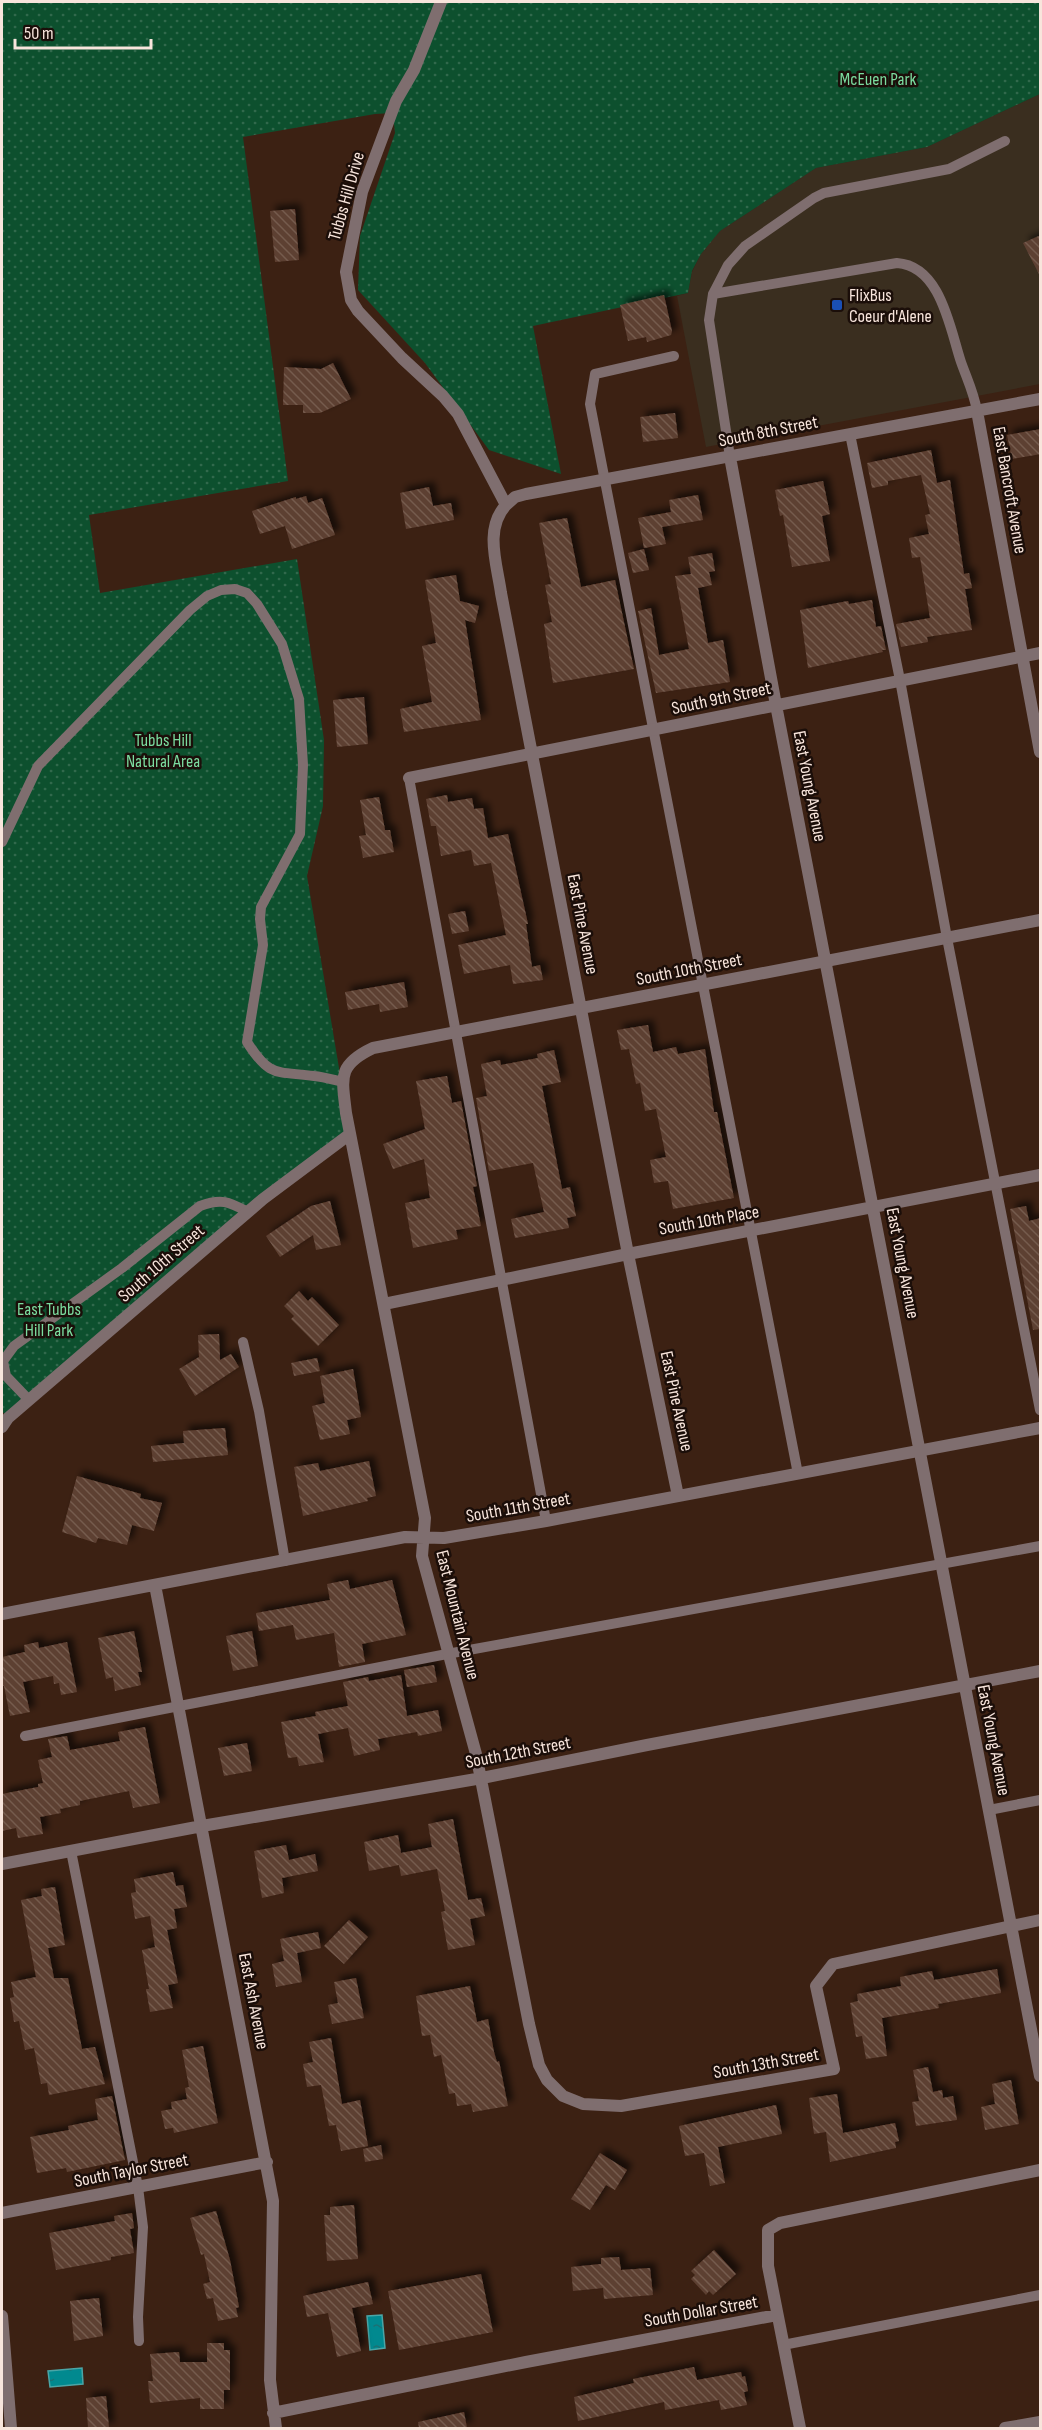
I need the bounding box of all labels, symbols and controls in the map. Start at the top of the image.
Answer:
scale bar [15,12,152,50]
text: 50 m [24,23,54,44]
park label: McEuen Park [840,69,917,90]
street label: Tubbs Hill Drive [324,149,369,243]
place label: FlixBus Coeur d'Alene [849,285,932,327]
marker: FlixBus Coeur d'Alene [830,298,844,312]
street label: South 8th Street [717,411,820,451]
street label: East Bancroft Avenue [988,425,1031,555]
street label: South 9th Street [670,678,773,719]
street label: East Young Avenue [788,729,831,843]
park label: Tubbs Hill Natural Area [126,730,200,772]
street label: East Pine Avenue [563,872,603,976]
street label: South 10th Street [635,949,744,990]
street label: South 10th Place [657,1201,761,1240]
street label: East Young Avenue [881,1206,924,1320]
street label: South 10th Street [114,1220,209,1306]
park label: East Tubbs Hill Park [17,1299,81,1341]
street label: East Pine Avenue [656,1349,697,1453]
street label: South 11th Street [464,1488,572,1527]
street label: East Mountain Avenue [431,1548,484,1682]
street label: East Young Avenue [972,1683,1015,1797]
street label: South 12th Street [464,1732,573,1773]
street label: East Ash Avenue [234,1951,273,2051]
street label: South 13th Street [712,2044,821,2083]
street label: South Taylor Street [72,2149,190,2192]
street label: South Dollar Street [643,2291,760,2332]

